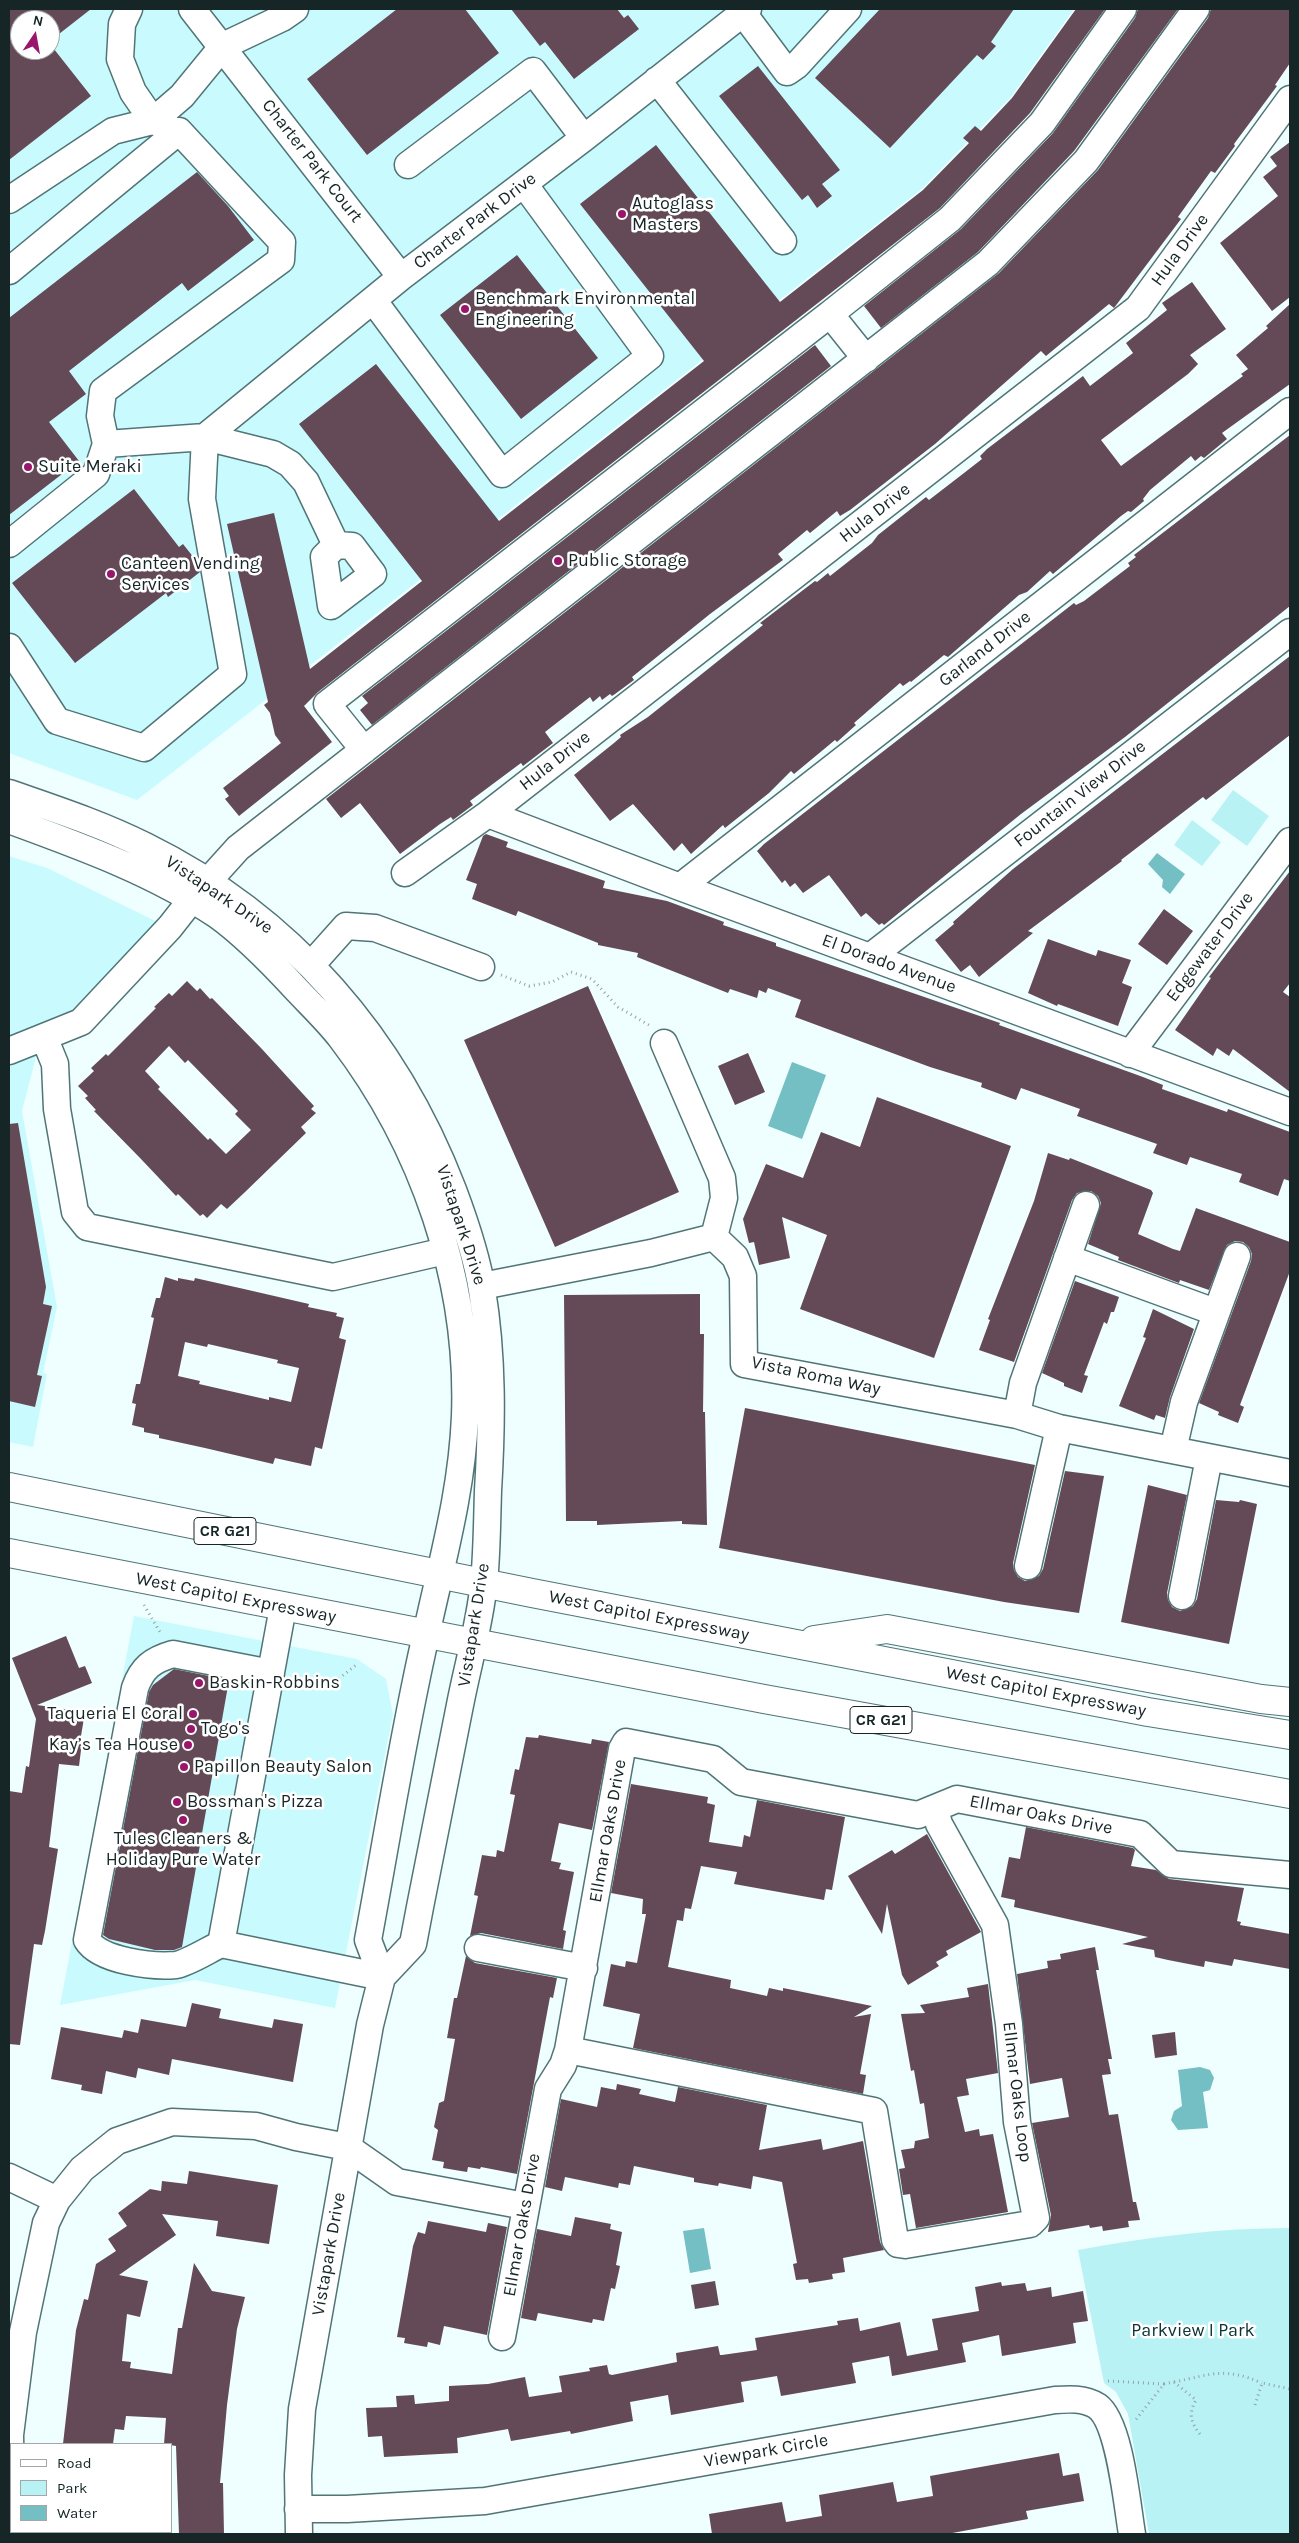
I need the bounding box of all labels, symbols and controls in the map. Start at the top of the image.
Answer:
north arrow [10,10,60,60]
text: N [31,11,45,30]
street label: Charter Park Court [257,95,367,227]
street label: Charter Park Drive [409,168,541,274]
place label: Autoglass Masters [632,193,714,235]
marker: Autoglass Masters [616,208,628,220]
street label: Hula Drive [1147,210,1213,290]
place label: Benchmark Environmental Engineering [475,288,695,330]
marker: Benchmark Environmental Engineering [459,303,471,315]
place label: Suite Meraki [38,456,142,478]
marker: Suite Meraki [22,461,34,473]
street label: Hula Drive [835,479,915,547]
place label: Public Storage [568,550,687,572]
place label: Canteen Vending Services [121,553,260,596]
marker: Public Storage [552,555,564,567]
marker: Canteen Vending Services [105,568,117,580]
street label: Garland Drive [935,606,1035,692]
street label: Hula Drive [515,727,595,795]
street label: Fountain View Drive [1010,736,1150,852]
street label: Vistapark Drive [161,851,277,939]
street label: Edgewater Drive [1162,888,1258,1006]
street label: El Dorado Avenue [819,930,959,998]
street label: Vistapark Drive [431,1162,491,1288]
street label: Vista Roma Way [749,1352,883,1400]
road number: CR G21 [194,1518,256,1544]
street label: Vistapark Drive [454,1562,494,1688]
street label: West Capitol Expressway [134,1568,338,1628]
street label: West Capitol Expressway [547,1586,751,1646]
street label: West Capitol Expressway [944,1662,1148,1722]
place label: Baskin-Robbins [209,1672,340,1694]
marker: Baskin-Robbins [193,1677,205,1689]
place label: Taqueria El Coral [47,1703,183,1725]
road number: CR G21 [850,1706,912,1734]
marker: Taqueria El Coral [187,1708,199,1720]
place label: Togo's [201,1718,250,1740]
marker: Togo's [185,1723,197,1735]
place label: Kay’s Tea House [49,1734,178,1756]
marker: Kay’s Tea House [182,1739,194,1751]
place label: Papillon Beauty Salon [194,1756,372,1778]
street label: Ellmar Oaks Drive [585,1758,631,1904]
marker: Papillon Beauty Salon [178,1761,190,1773]
place label: Bossman's Pizza [187,1791,323,1813]
street label: Ellmar Oaks Drive [968,1791,1114,1839]
marker: Bossman's Pizza [171,1796,183,1808]
marker: Tules Cleaners & Holiday Pure Water [177,1814,189,1826]
place label: Tules Cleaners & Holiday Pure Water [106,1828,260,1870]
street label: Ellmar Oaks Loop [998,2020,1036,2164]
street label: Ellmar Oaks Drive [499,2152,545,2298]
street label: Vistapark Drive [308,2191,350,2317]
park label: Parkview I Park [1131,2320,1255,2342]
street label: Viewpark Circle [702,2429,830,2473]
legend [10,2443,172,2533]
text: Road [57,2454,92,2472]
text: Park [57,2479,87,2497]
text: Water [57,2504,97,2522]

